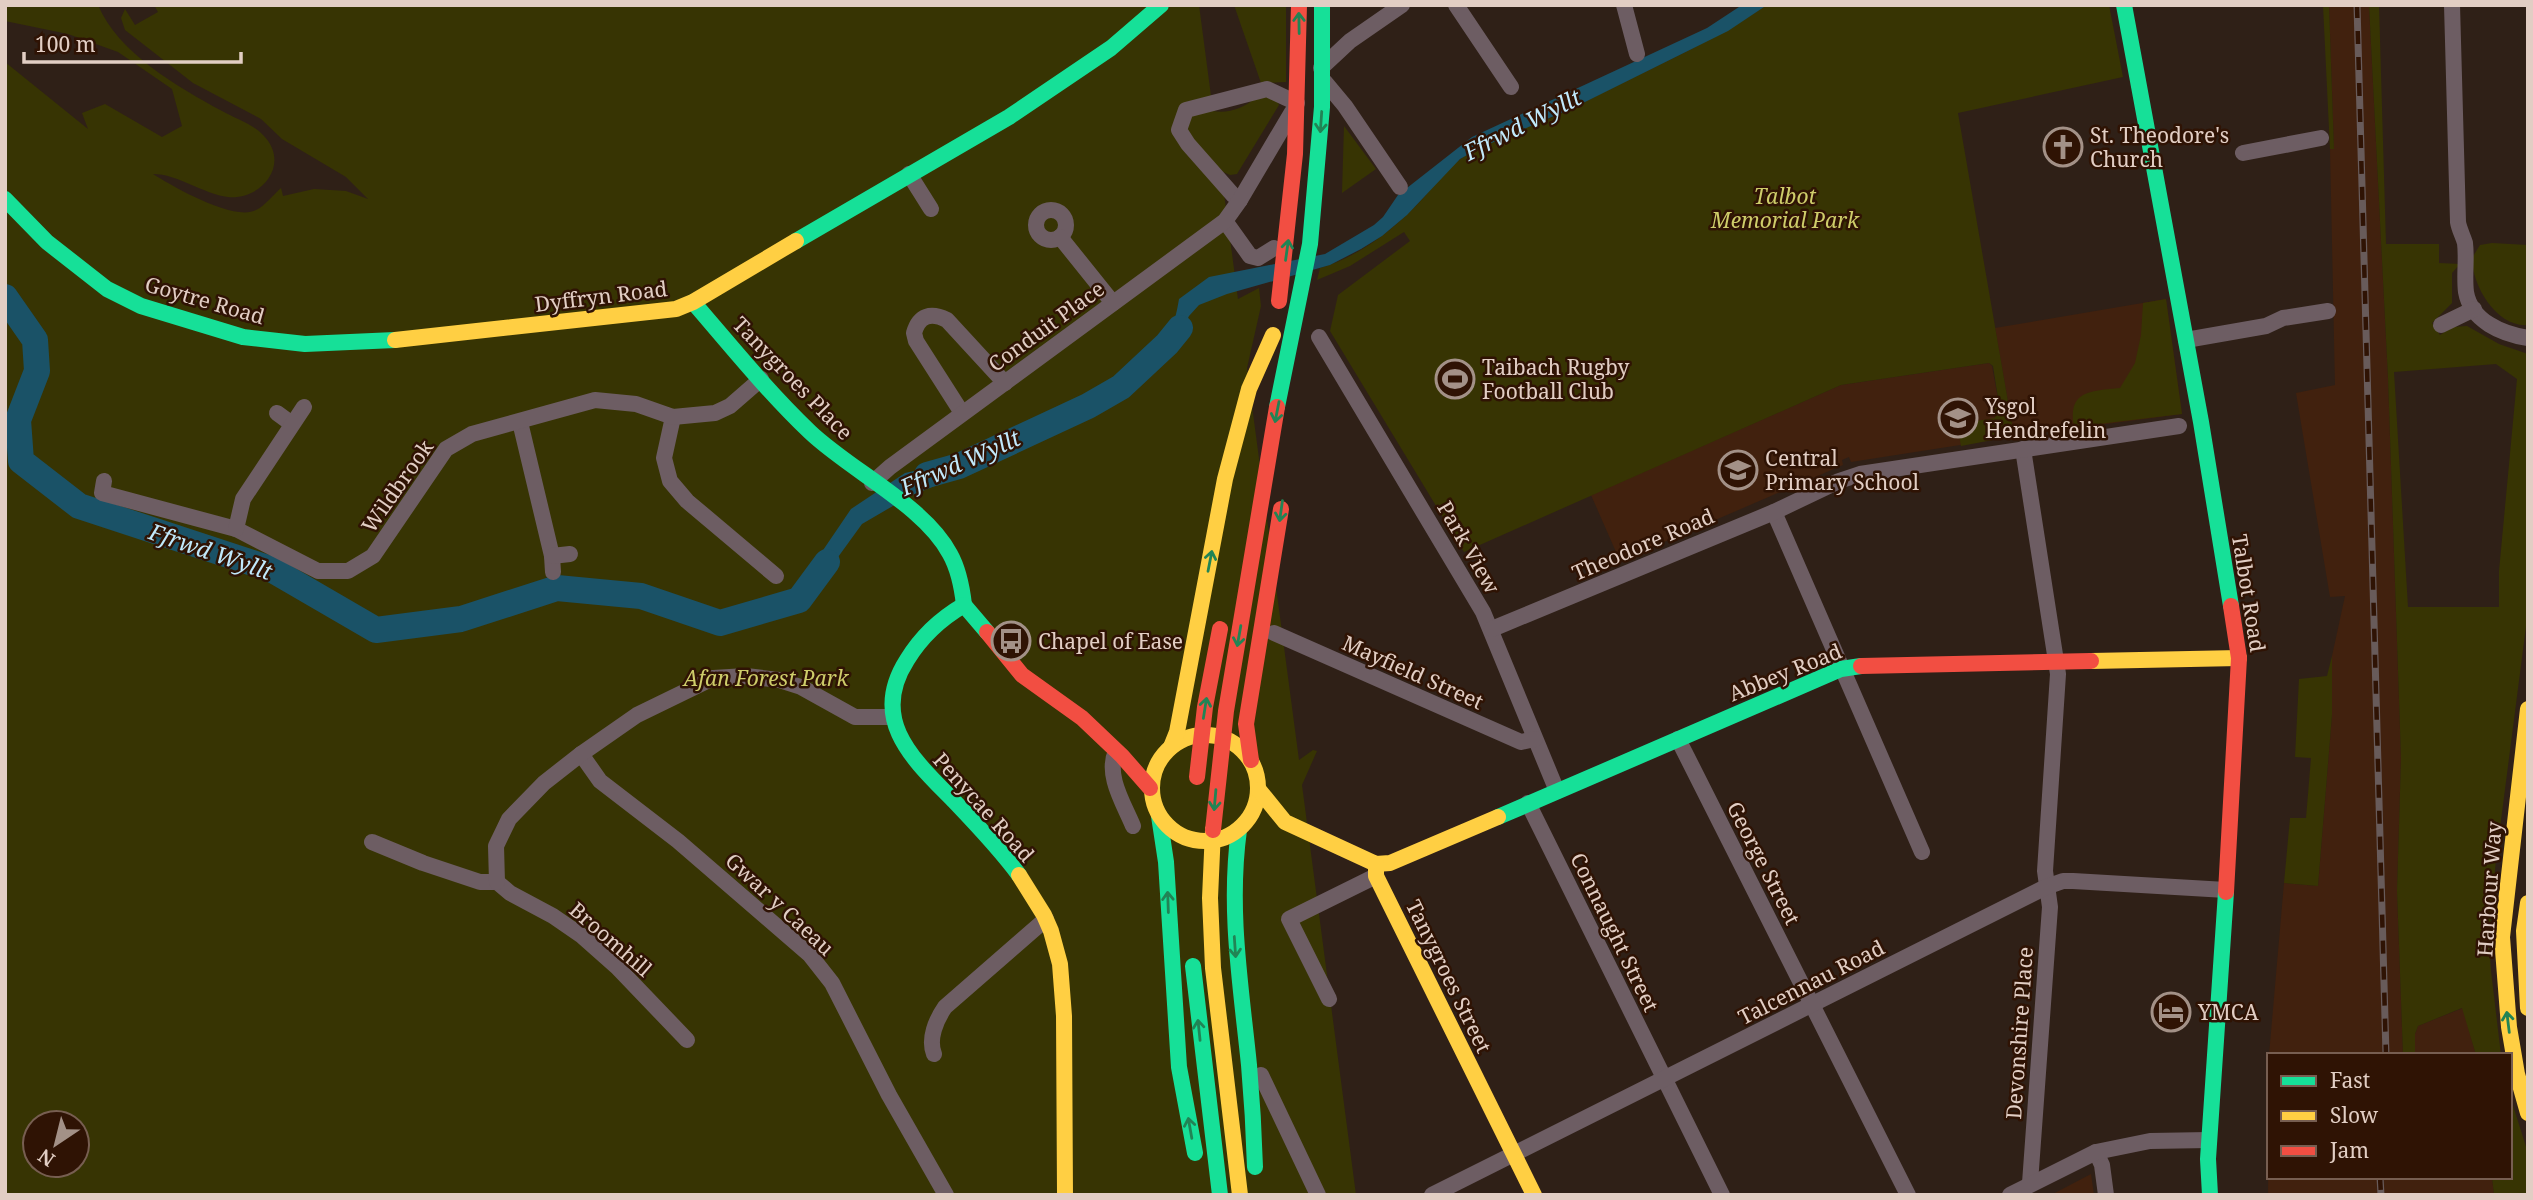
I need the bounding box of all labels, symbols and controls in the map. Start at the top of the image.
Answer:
one-way arrow [1293,12,1306,35]
scale bar [24,21,242,65]
text: 100 m [35,30,96,58]
water label: Ffrwd Wyllt [1457,80,1587,168]
one-way arrow [1314,111,1327,134]
place label: St. Theodore's Church [2090,121,2229,173]
church icon: St. Theodore's Church [2042,126,2084,168]
park label: Talbot Memorial Park [1710,182,1860,234]
one-way arrow [1281,239,1294,262]
street label: Goytre Road [142,270,268,330]
street label: Dyffryn Road [533,274,669,318]
street label: Conduit Place [982,274,1110,378]
street label: Tanygroes Place [727,310,859,446]
place label: Taibach Rugby Football Club [1482,353,1630,405]
sports icon: Taibach Rugby Football Club [1434,358,1476,400]
place label: Ysgol Hendrefelin [1984,392,2106,444]
school or university icon: Ysgol Hendrefelin [1937,397,1979,439]
one-way arrow [1269,400,1283,423]
water label: Ffrwd Wyllt [894,421,1026,503]
street label: Wildbrook [355,433,440,538]
place label: Central Primary School [1765,444,1920,496]
school or university icon: Central Primary School [1717,449,1759,491]
street label: Park View [1431,496,1507,599]
one-way arrow [1274,499,1287,522]
street label: Theodore Road [1568,501,1718,587]
water label: Ffrwd Wyllt [144,515,277,587]
street label: Talbot Road [2226,532,2272,654]
one-way arrow [1204,550,1217,573]
bus stop icon: Chapel of Ease [990,620,1032,662]
one-way arrow [1231,624,1245,647]
place label: Chapel of Ease [1038,627,1183,655]
street label: Mayfield Street [1338,628,1488,716]
street label: Abbey Road [1724,637,1846,707]
park label: Afan Forest Park [682,664,850,692]
one-way arrow [1199,697,1212,720]
street label: Penycae Road [927,746,1041,868]
one-way arrow [1208,788,1221,810]
street label: George Street [1721,797,1807,929]
street label: Harbour Way [2470,820,2508,958]
street label: Gwar y Caeau [720,846,840,962]
street label: Connaught Street [1564,848,1666,1016]
one-way arrow [1162,890,1175,913]
street label: Broomhill [564,895,659,983]
street label: Tanygroes Street [1400,895,1498,1057]
street label: Talcennau Road [1733,933,1889,1031]
one-way arrow [1229,935,1242,957]
street label: Devonshire Place [1999,946,2039,1120]
hotel icon: YMCA [2150,991,2192,1033]
place label: YMCA [2197,998,2259,1026]
one-way arrow [2502,1011,2515,1034]
one-way arrow [1193,1019,1206,1042]
legend [2267,1053,2512,1179]
text: Fast [2330,1066,2370,1094]
text: Slow [2330,1101,2379,1129]
north arrow [21,1109,91,1179]
one-way arrow [1183,1117,1196,1140]
text: Jam [2329,1136,2369,1164]
text: N [33,1143,60,1173]

